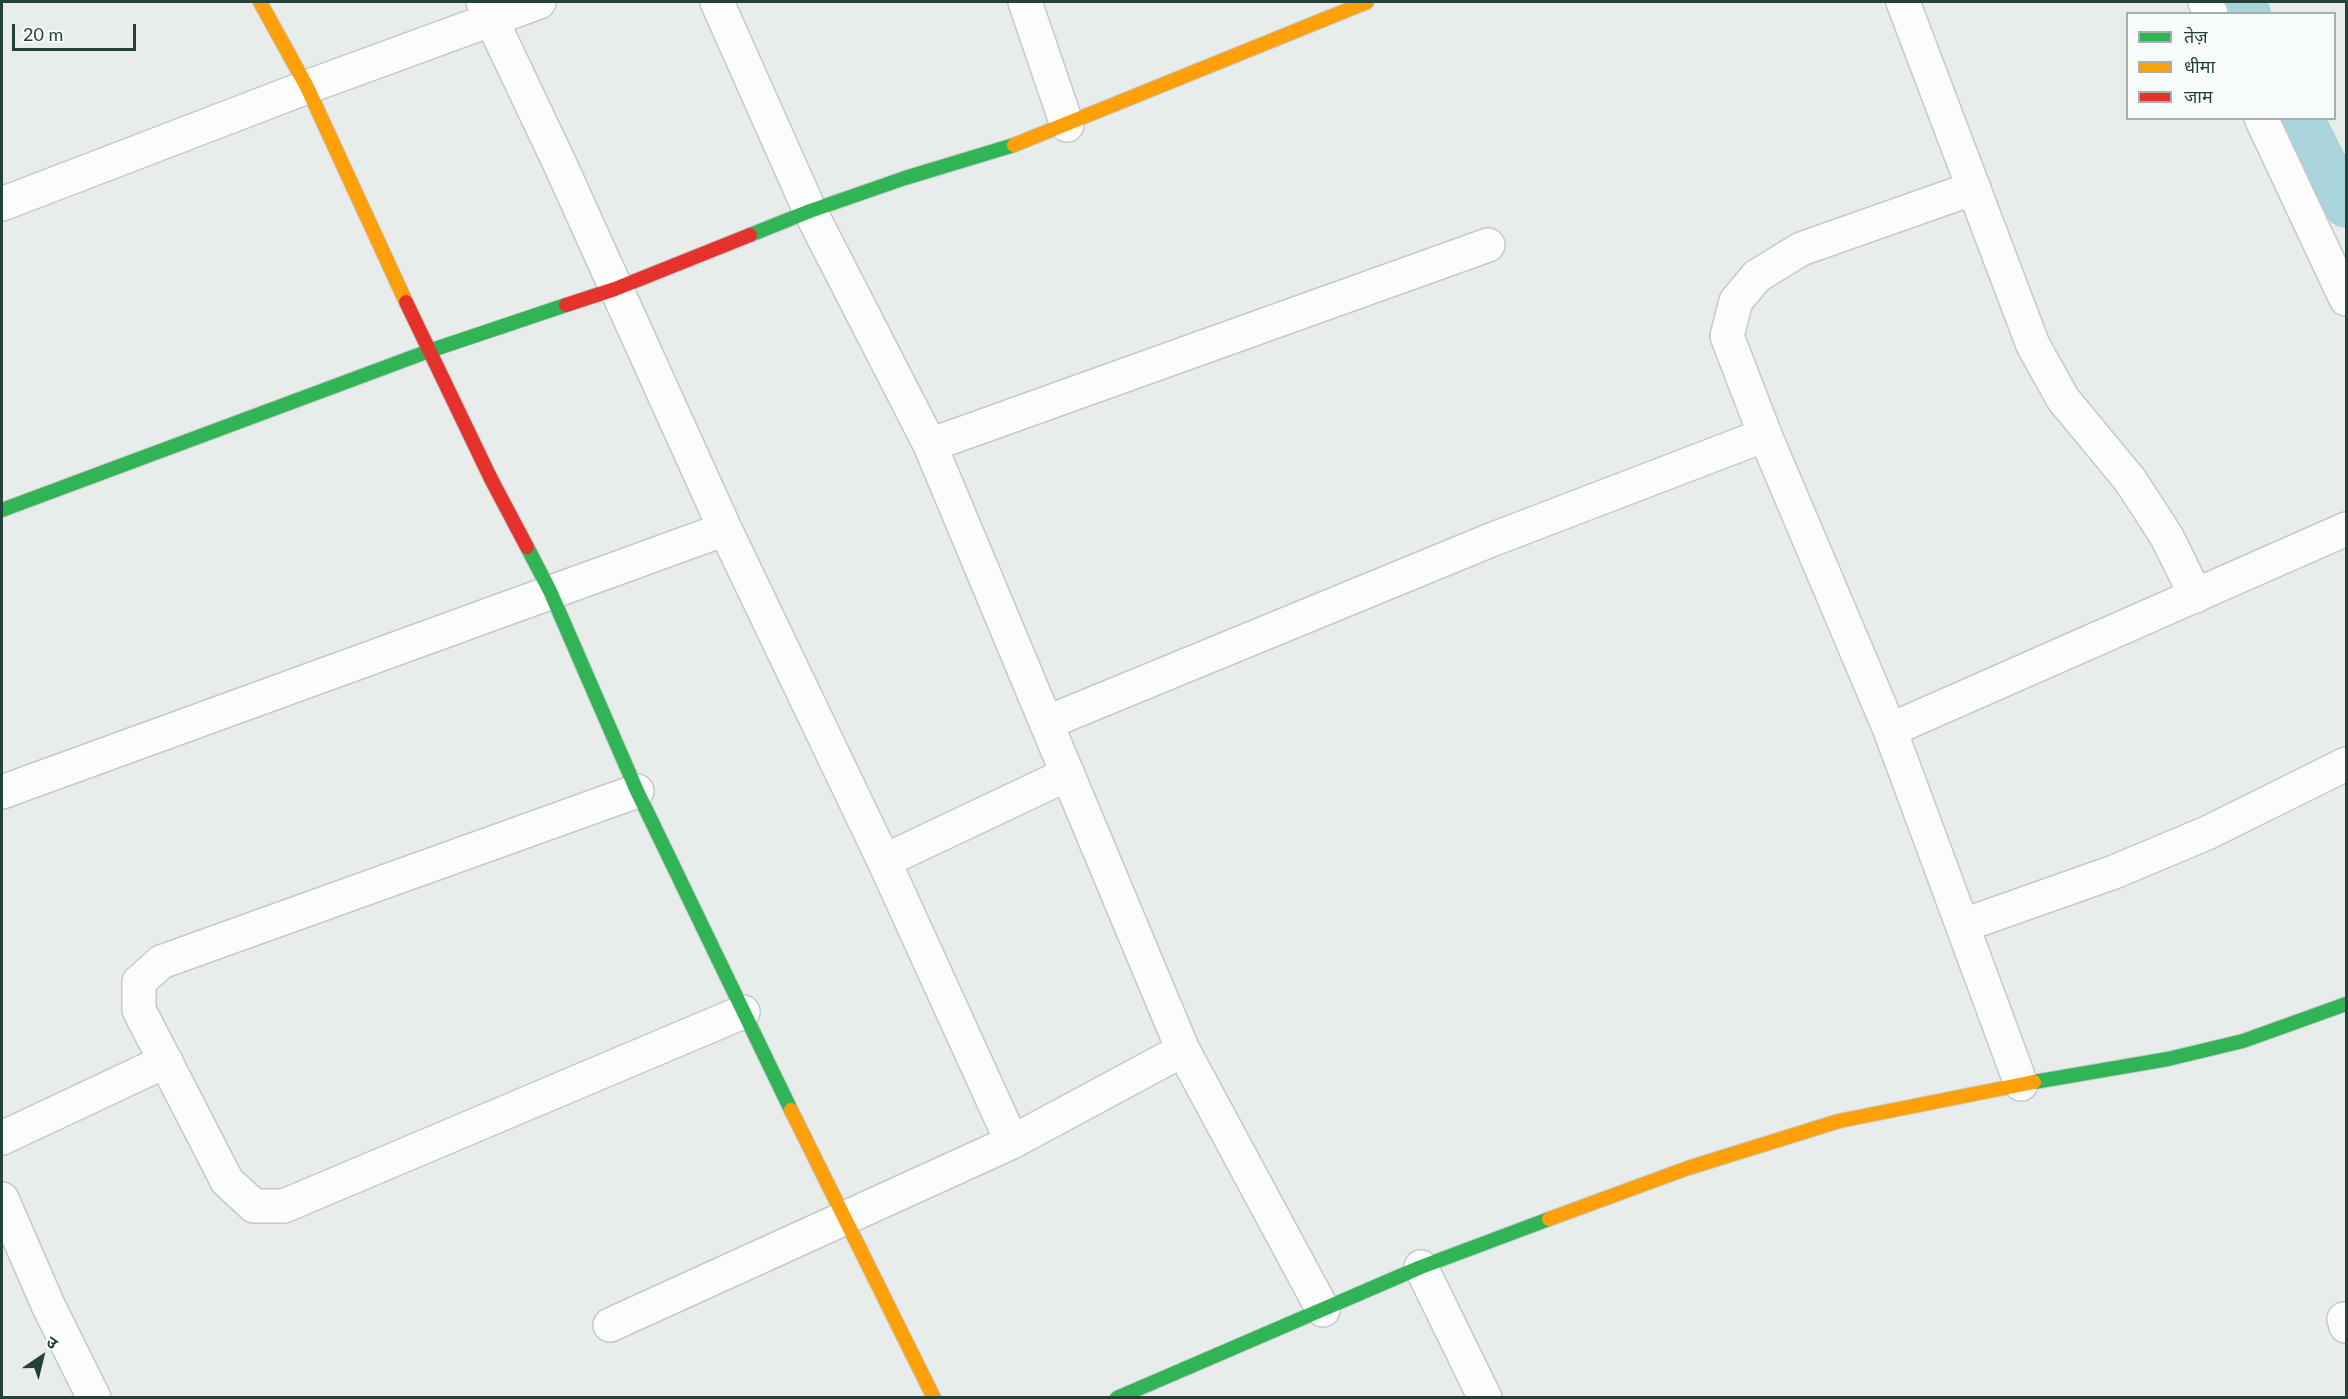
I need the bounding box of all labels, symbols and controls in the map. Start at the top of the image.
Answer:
scale bar [15,12,140,50]
legend [2126,12,2336,120]
text: 20 m [23,23,63,45]
text: तेज़ [2184,25,2208,47]
text: धीमा [2184,55,2215,77]
text: जाम [2184,85,2213,107]
north arrow [12,1327,72,1387]
text: उ [43,1331,62,1352]

